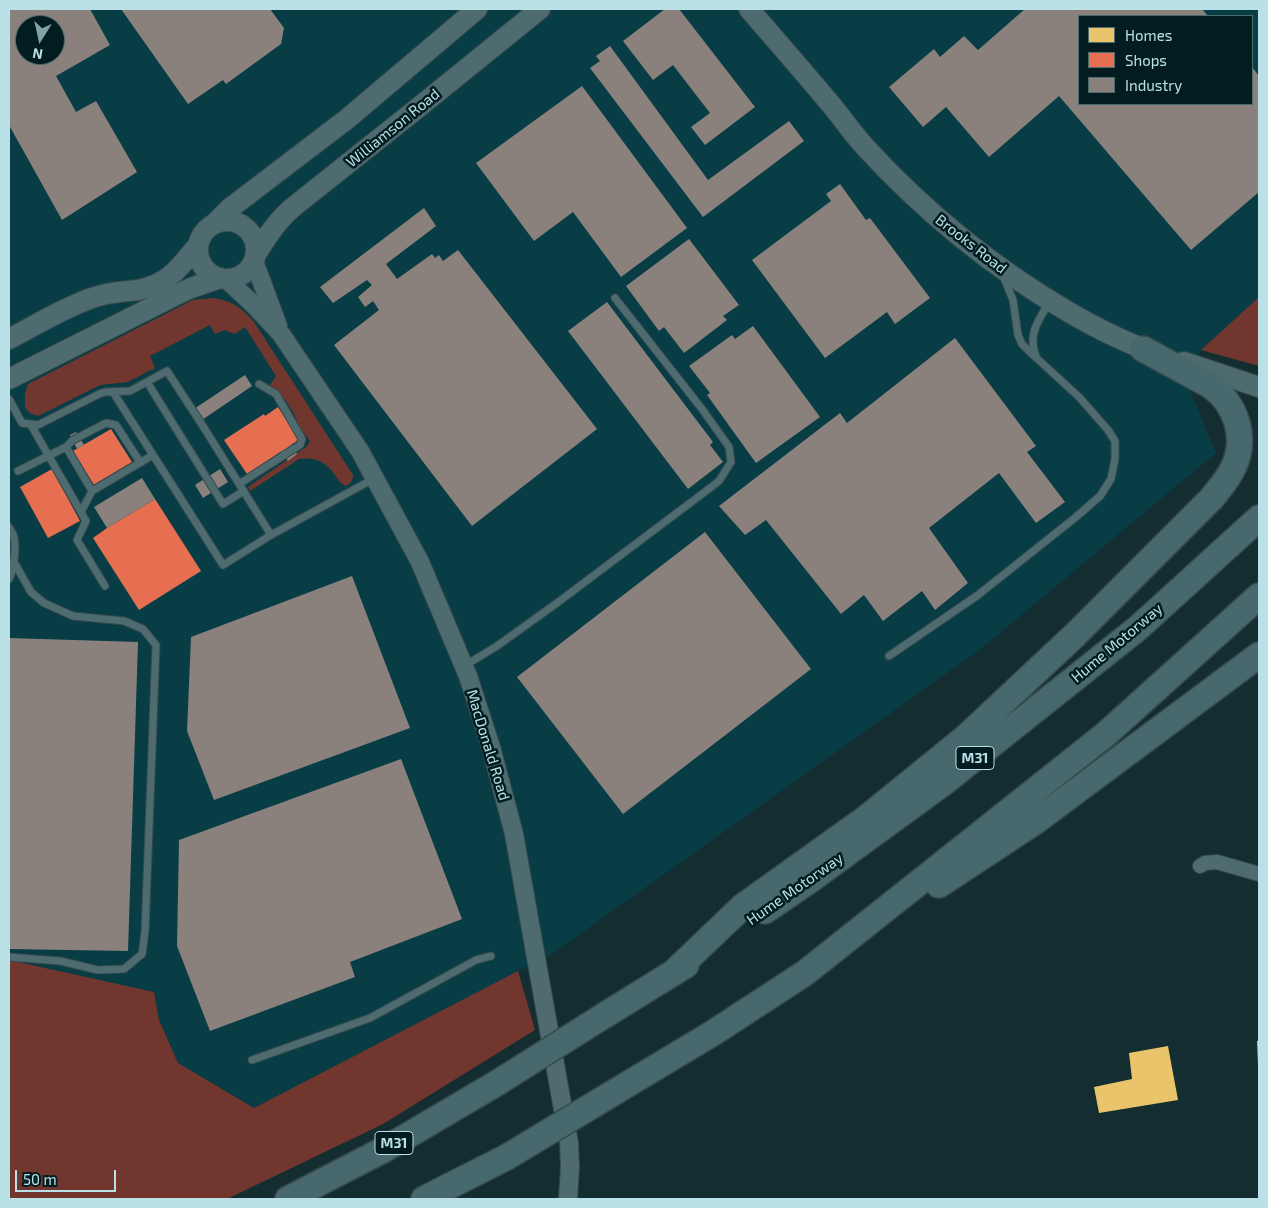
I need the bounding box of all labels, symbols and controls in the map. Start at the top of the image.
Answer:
north arrow [15,15,65,65]
legend [1078,15,1253,105]
text: Homes [1125,26,1172,44]
text: N [31,45,44,64]
text: Shops [1125,51,1167,69]
text: Industry [1125,76,1182,94]
street label: Williamson Road [343,85,443,171]
street label: Brooks Road [932,211,1010,277]
street label: Hume Motorway [1068,600,1166,686]
street label: MacDonald Road [463,687,513,803]
road number: M31 [956,746,994,770]
street label: Hume Motorway [743,849,847,929]
road number: M31 [375,1132,413,1154]
scale bar [18,1160,119,1192]
text: 50 m [23,1170,57,1188]

